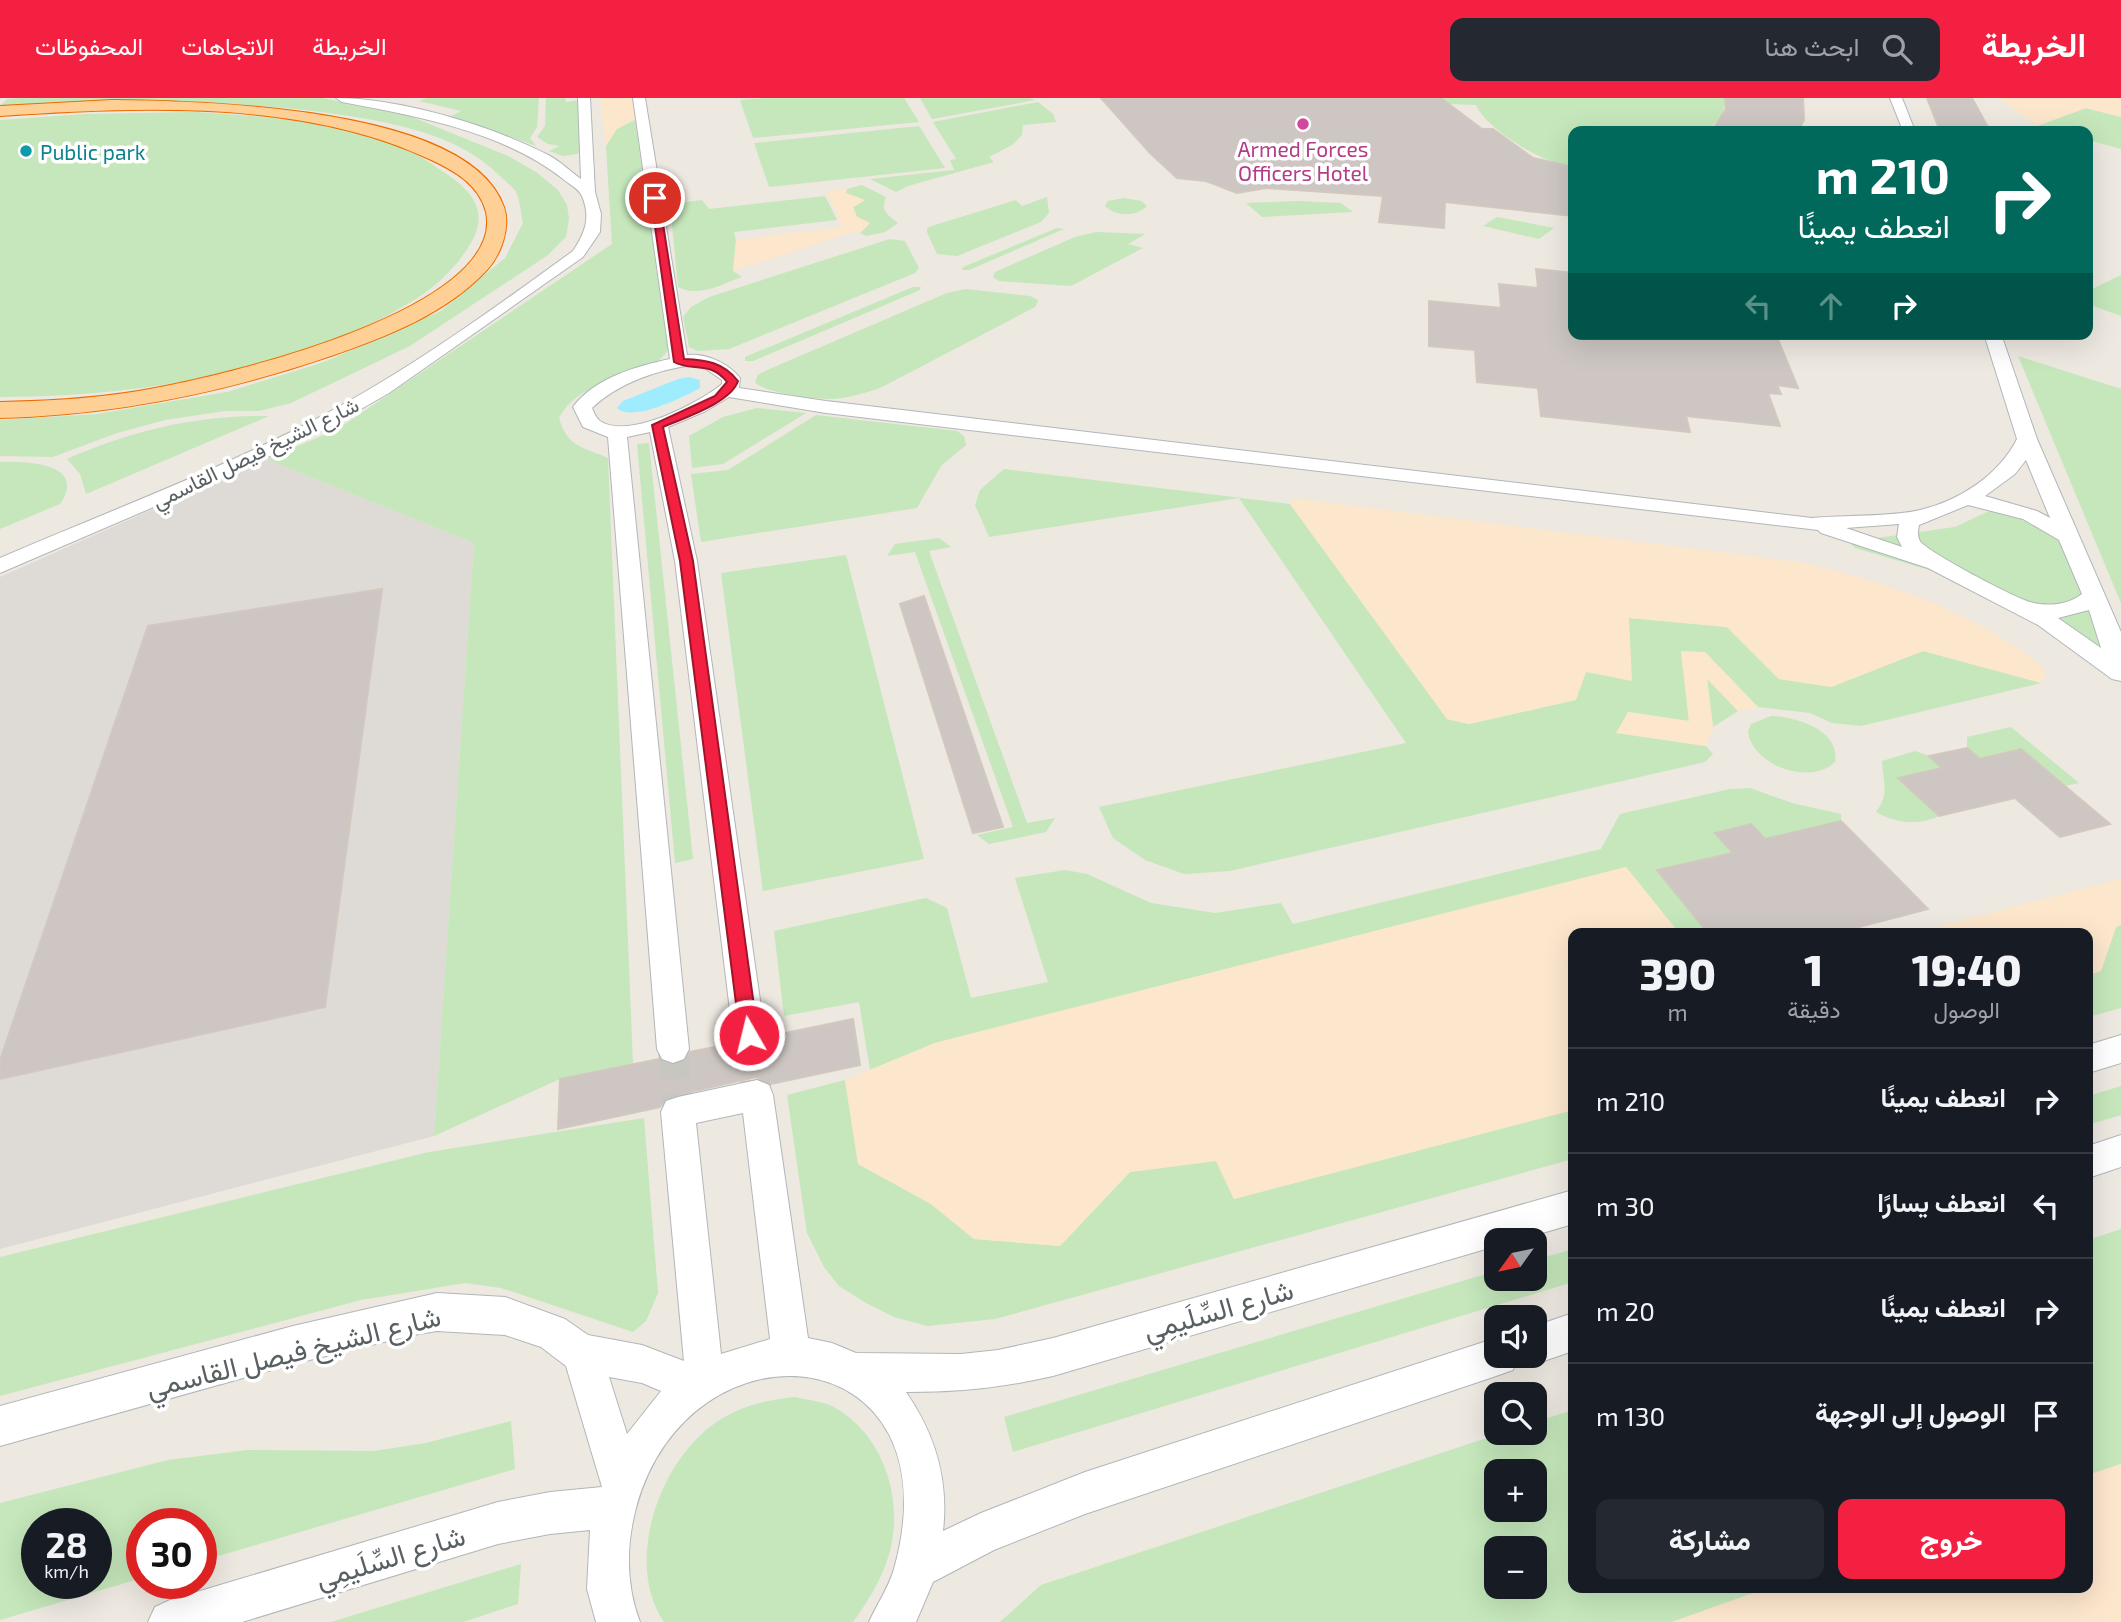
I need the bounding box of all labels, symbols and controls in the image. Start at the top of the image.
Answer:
search box [1450,18,1940,81]
text: الخريطة [1982,24,2086,64]
text: ابحث هنا [1765,30,1860,61]
icon: search [1878,30,1916,68]
text: المحفوظات [35,31,143,60]
text: الاتجاهات [181,31,274,60]
text: الخريطة [312,31,387,60]
marker: Armed Forces Officers Hotel [1295,116,1311,132]
place label: Armed Forces Officers Hotel [1238,136,1369,185]
place label: Public park [40,139,146,164]
marker: Public park [18,143,34,159]
text: 210 m [1816,145,1950,204]
icon: right [1974,154,2065,245]
pin [625,168,685,228]
icon: arrive [636,179,674,217]
text: انعطف يمينًا [1798,206,1950,244]
icon: left [1739,287,1777,325]
icon: ahead [1812,287,1850,325]
icon: right [1885,287,1923,325]
street label: شارع الشيخ فيصل القاسمي [148,391,365,518]
text: 1 [1804,944,1823,994]
text: 19:40 [1912,944,2022,994]
text: 390 [1639,948,1716,998]
text: دقيقة [1787,995,1840,1023]
text: الوصول [1934,995,2000,1023]
position arrow [712,998,786,1072]
text: m [1668,998,1688,1026]
text: انعطف يمينًا [1881,1081,2006,1112]
icon: right [2027,1082,2065,1120]
text: 210 m [1596,1085,1665,1116]
text: انعطف يسارًا [1877,1186,2006,1217]
icon: left [2027,1187,2065,1225]
text: 30 m [1596,1190,1655,1221]
north arrow [1484,1228,1547,1292]
map controls [1484,1228,1547,1599]
street label: شارع السِّلَيمِي [1139,1271,1299,1353]
text: انعطف يمينًا [1881,1291,2006,1322]
icon: right [2027,1292,2065,1330]
text: 20 m [1596,1295,1655,1326]
street label: شارع الشيخ فيصل القاسمي [142,1298,446,1411]
button: sound [1484,1305,1547,1368]
button: search [1484,1382,1547,1445]
text: الوصول إلى الوجهة [1815,1396,2006,1427]
icon: arrive [2027,1397,2065,1435]
text: 130 m [1596,1400,1665,1431]
button: + [1484,1459,1547,1522]
button: مشاركة [1596,1499,1824,1579]
button: خروج [1838,1499,2065,1579]
speed limit sign: 30 [126,1508,217,1599]
street label: شارع السِّلَيمِي [311,1517,471,1602]
text: 28 [45,1523,88,1565]
button: − [1484,1536,1547,1599]
text: km/h [44,1560,89,1582]

